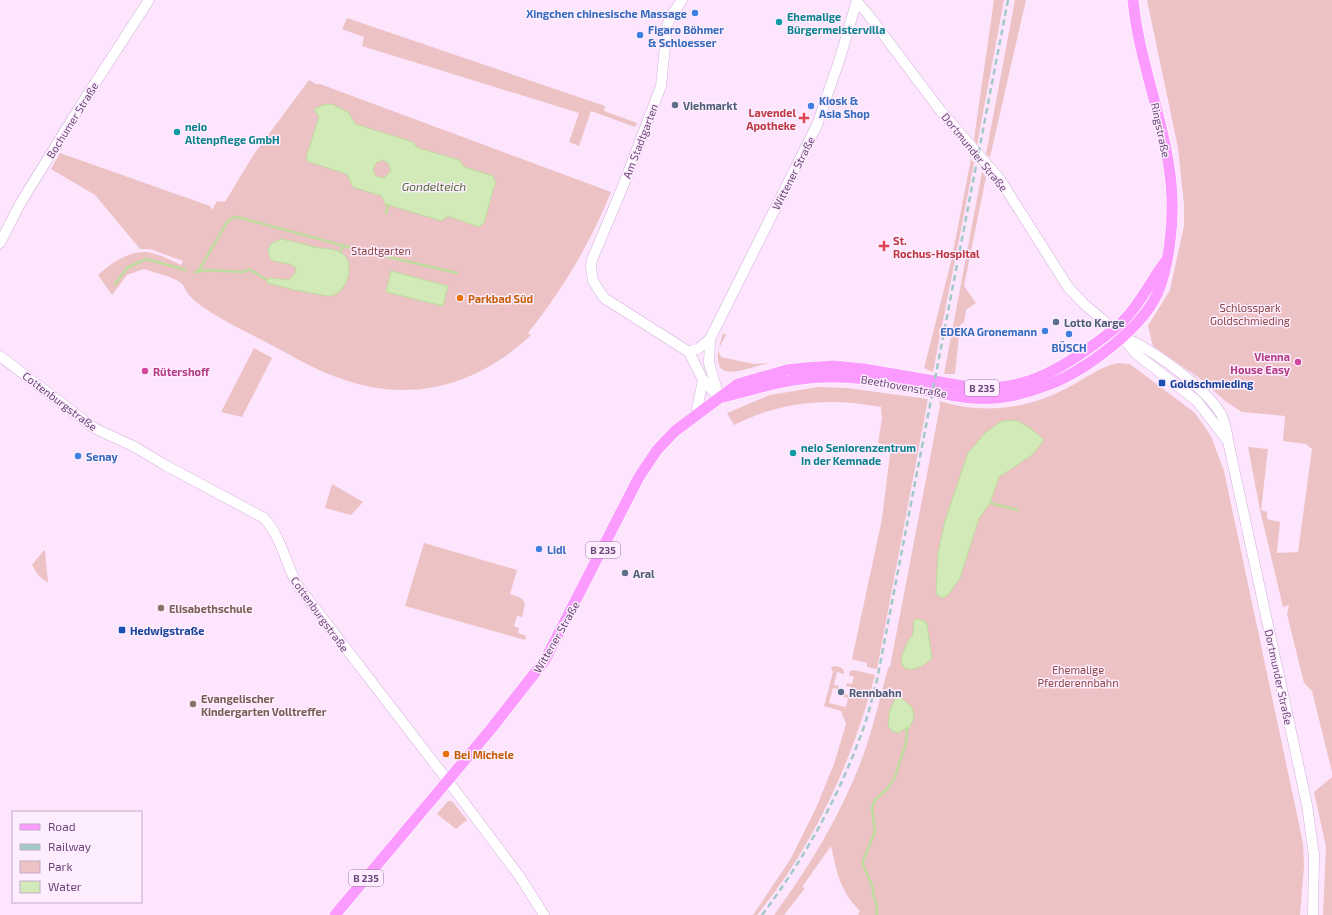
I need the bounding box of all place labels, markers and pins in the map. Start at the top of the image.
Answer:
place label: Xingchen chinesische Massage [526,7,687,20]
marker: Xingchen chinesische Massage [690,8,700,18]
place label: Ehemalige Bürgermeistervilla [787,10,885,36]
marker: Ehemalige Bürgermeistervilla [774,17,784,27]
place label: Figaro Böhmer & Schloesser [648,23,724,49]
marker: Figaro Böhmer & Schloesser [635,30,645,40]
place label: Kiosk & Asia Shop [819,94,870,120]
place label: Viehmarkt [683,99,738,112]
marker: Viehmarkt [670,100,680,110]
marker: Kiosk & Asia Shop [806,101,816,111]
place label: Lavendel Apotheke [746,106,796,132]
marker: Lavendel Apotheke [799,113,809,123]
place label: neio Altenpflege GmbH [185,120,280,146]
marker: neio Altenpflege GmbH [172,127,182,137]
place label: St. Rochus-Hospital [893,234,980,260]
marker: St. Rochus-Hospital [878,240,890,252]
place label: Parkbad Süd [468,292,533,305]
marker: Parkbad Süd [455,293,465,303]
place label: Lotto Karge [1064,316,1125,329]
marker: Lotto Karge [1051,317,1061,327]
place label: EDEKA Gronemann [940,325,1037,338]
marker: EDEKA Gronemann [1040,326,1050,336]
marker: BÜSCH [1064,329,1074,339]
place label: BÜSCH [1051,340,1087,354]
place label: Vienna House Easy [1230,350,1291,377]
marker: Vienna House Easy [1293,357,1303,367]
place label: Rütershoff [153,365,210,378]
marker: Rütershoff [140,366,150,376]
place label: Goldschmieding [1170,377,1254,390]
marker: Goldschmieding [1157,378,1167,388]
place label: neio Seniorenzentrum In der Kemnade [801,441,916,467]
marker: neio Seniorenzentrum In der Kemnade [788,448,798,458]
place label: Senay [86,450,118,464]
marker: Senay [73,451,83,461]
place label: Lidl [547,543,566,556]
marker: Lidl [534,544,544,554]
place label: Aral [633,567,655,580]
marker: Aral [620,568,630,578]
place label: Elisabethschule [169,602,252,615]
marker: Elisabethschule [156,603,166,613]
place label: Hedwigstraße [130,624,204,637]
marker: Hedwigstraße [117,625,127,635]
place label: Rennbahn [849,686,902,699]
marker: Rennbahn [836,687,846,697]
place label: Evangelischer Kindergarten Volltreffer [201,692,327,718]
marker: Evangelischer Kindergarten Volltreffer [188,699,198,709]
place label: Bei Michele [454,748,514,761]
marker: Bei Michele [441,749,451,759]

